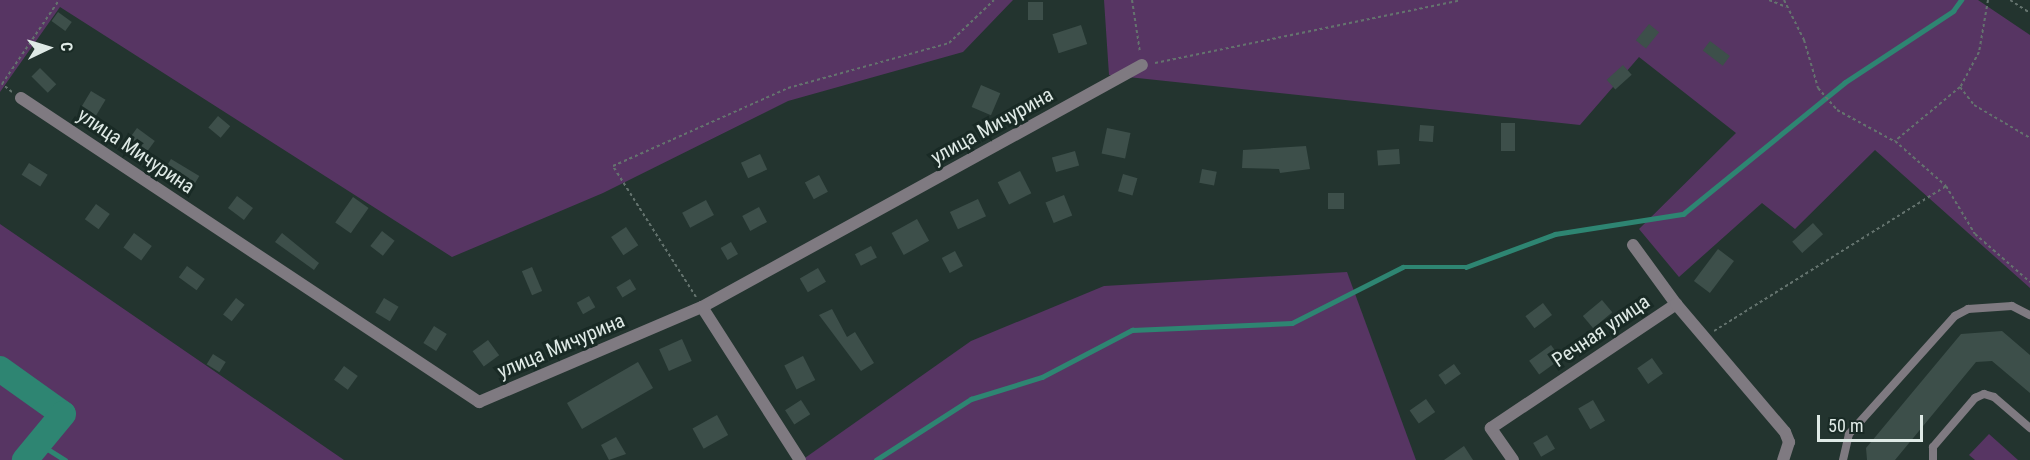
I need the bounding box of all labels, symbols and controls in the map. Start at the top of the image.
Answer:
north arrow [18,18,78,78]
text: С [57,41,76,52]
street label: улица Мичурина [927,83,1057,169]
street label: улица Мичурина [73,103,199,199]
street label: Речная улица [1548,290,1654,372]
street label: улица Мичурина [494,308,628,384]
scale bar [1820,403,1926,441]
text: 50 m [1828,415,1863,436]

